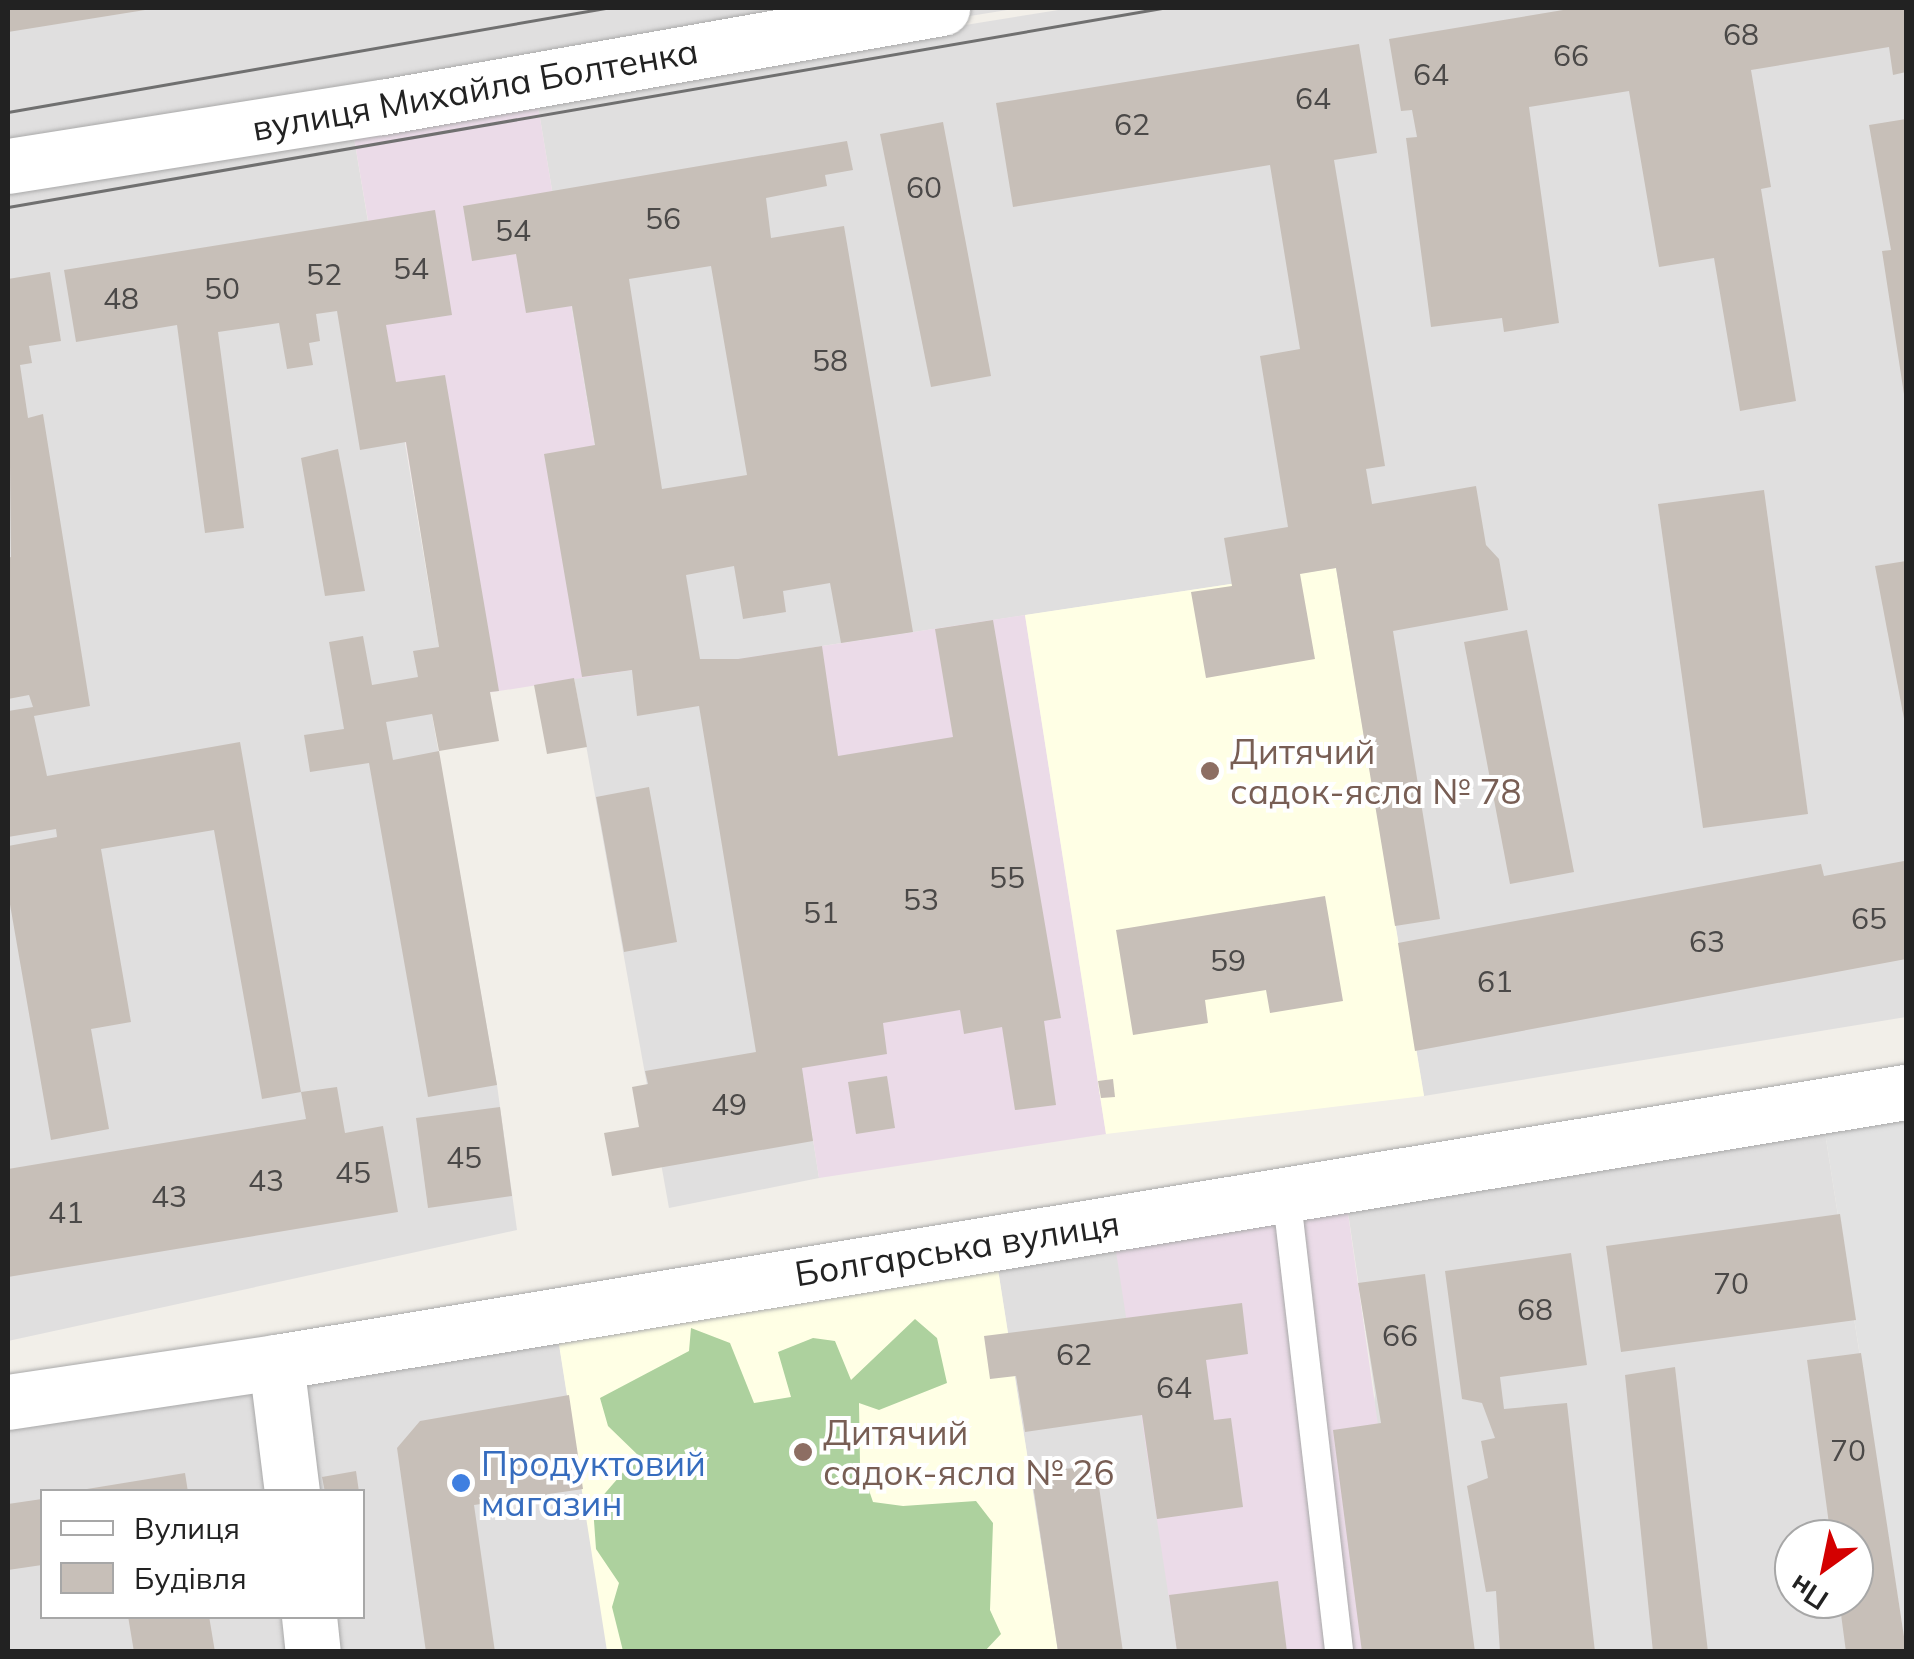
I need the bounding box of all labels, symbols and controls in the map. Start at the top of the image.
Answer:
house number: 68 [1723,16,1759,52]
street label: вулиця Михайла Болтенка [249,29,701,149]
house number: 66 [1553,37,1589,73]
house number: 64 [1413,56,1449,92]
house number: 64 [1295,80,1331,116]
house number: 62 [1114,106,1150,142]
house number: 60 [906,169,942,205]
house number: 56 [645,200,681,236]
house number: 54 [495,212,531,248]
house number: 54 [393,250,429,286]
house number: 52 [306,256,342,292]
house number: 50 [204,270,240,306]
house number: 48 [103,280,139,316]
house number: 58 [812,342,848,378]
place label: Дитячий садок-ясла № 78 [1230,730,1522,812]
marker: Дитячий садок-ясла № 78 [1199,760,1221,782]
house number: 55 [989,859,1025,895]
house number: 53 [903,881,939,917]
house number: 51 [803,894,839,930]
house number: 65 [1851,900,1887,936]
house number: 63 [1689,923,1725,959]
house number: 59 [1210,942,1246,978]
house number: 61 [1477,963,1513,999]
house number: 49 [711,1086,747,1122]
house number: 45 [446,1139,482,1175]
house number: 45 [335,1154,371,1190]
house number: 43 [248,1162,284,1198]
house number: 43 [151,1178,187,1214]
house number: 41 [48,1194,84,1230]
street label: Болгарська вулиця [792,1202,1122,1294]
house number: 70 [1713,1265,1749,1301]
house number: 68 [1517,1291,1553,1327]
house number: 66 [1382,1317,1418,1353]
house number: 62 [1056,1336,1092,1372]
house number: 64 [1156,1369,1192,1405]
place label: Дитячий садок-ясла № 26 [823,1411,1115,1493]
house number: 70 [1830,1432,1866,1468]
marker: Дитячий садок-ясла № 26 [792,1441,814,1463]
place label: Продуктовий магазин [481,1442,706,1524]
marker: Продуктовий магазин [450,1472,472,1494]
legend [40,1489,365,1619]
text: Вулиця [134,1509,240,1547]
north arrow [1774,1519,1874,1619]
text: Будівля [134,1559,247,1597]
text: Пн [1783,1568,1834,1618]

